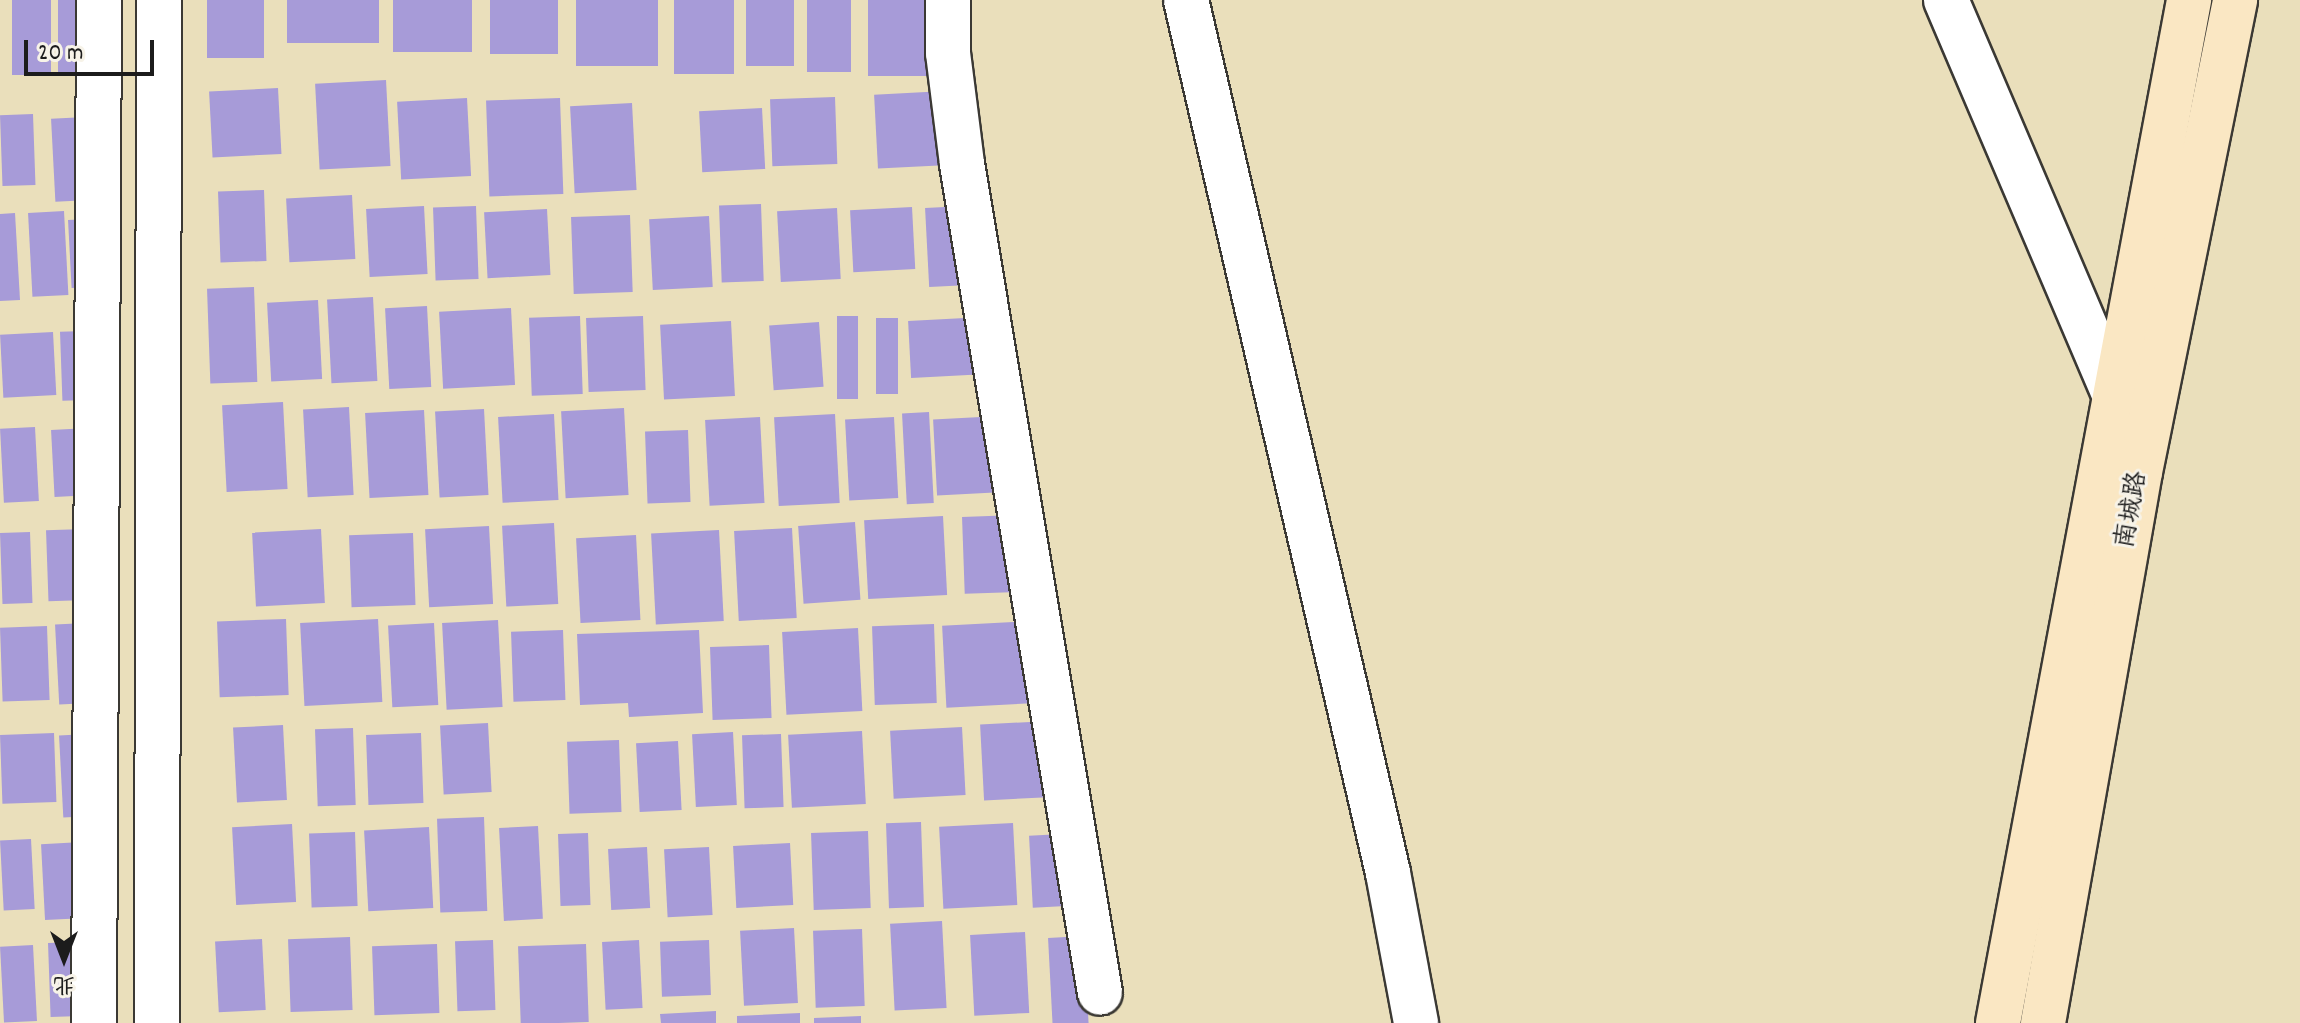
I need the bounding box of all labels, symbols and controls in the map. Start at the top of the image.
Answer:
scale bar [28,24,158,74]
text: 20 m [38,37,84,71]
street label: 南城路 [2111,469,2155,551]
north arrow [24,919,104,999]
text: 北 [53,968,75,999]

